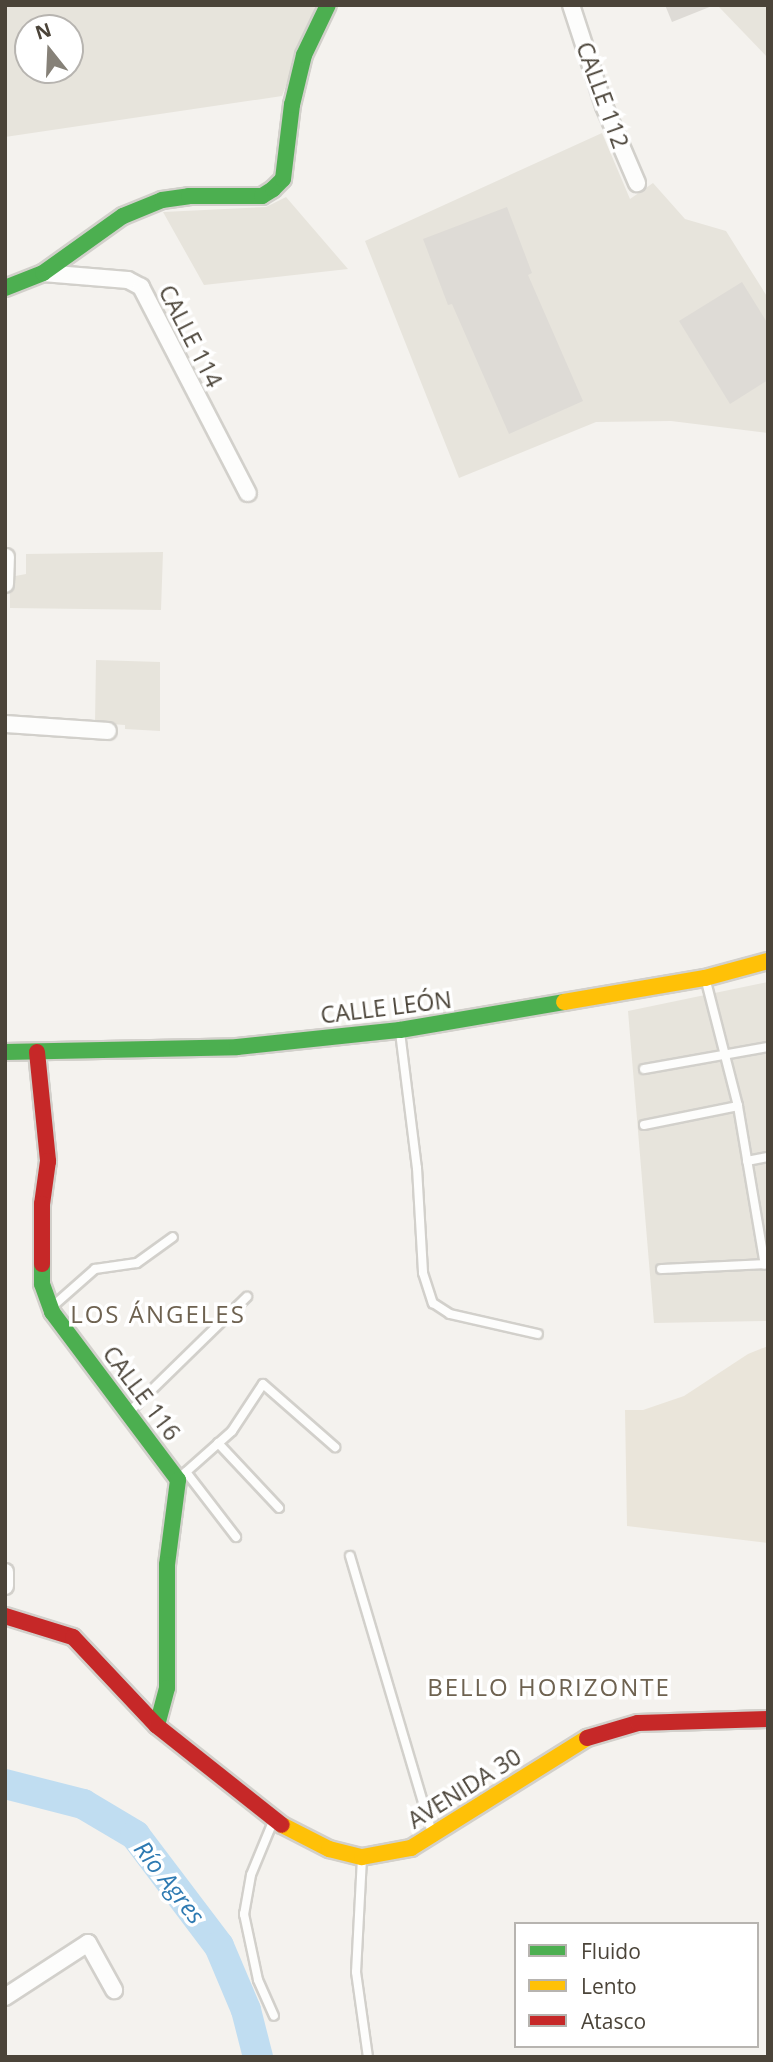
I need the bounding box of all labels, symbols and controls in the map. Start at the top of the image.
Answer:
north arrow [14,14,84,84]
text: N [32,16,54,46]
street label: CALLE 112 [571,38,635,152]
street label: CALLE 114 [153,280,229,392]
street label: CALLE LEÓN [319,985,453,1029]
district label: LOS ÁNGELES [72,1300,244,1328]
street label: CALLE 116 [98,1340,186,1446]
district label: BELLO HORIZONTE [429,1673,669,1701]
street label: AVENIDA 30 [402,1742,526,1834]
water label: Río Agres [129,1835,211,1929]
legend [514,1922,759,2048]
text: Fluido [581,1937,641,1965]
text: Lento [581,1972,637,2000]
text: Atasco [581,2007,646,2035]

